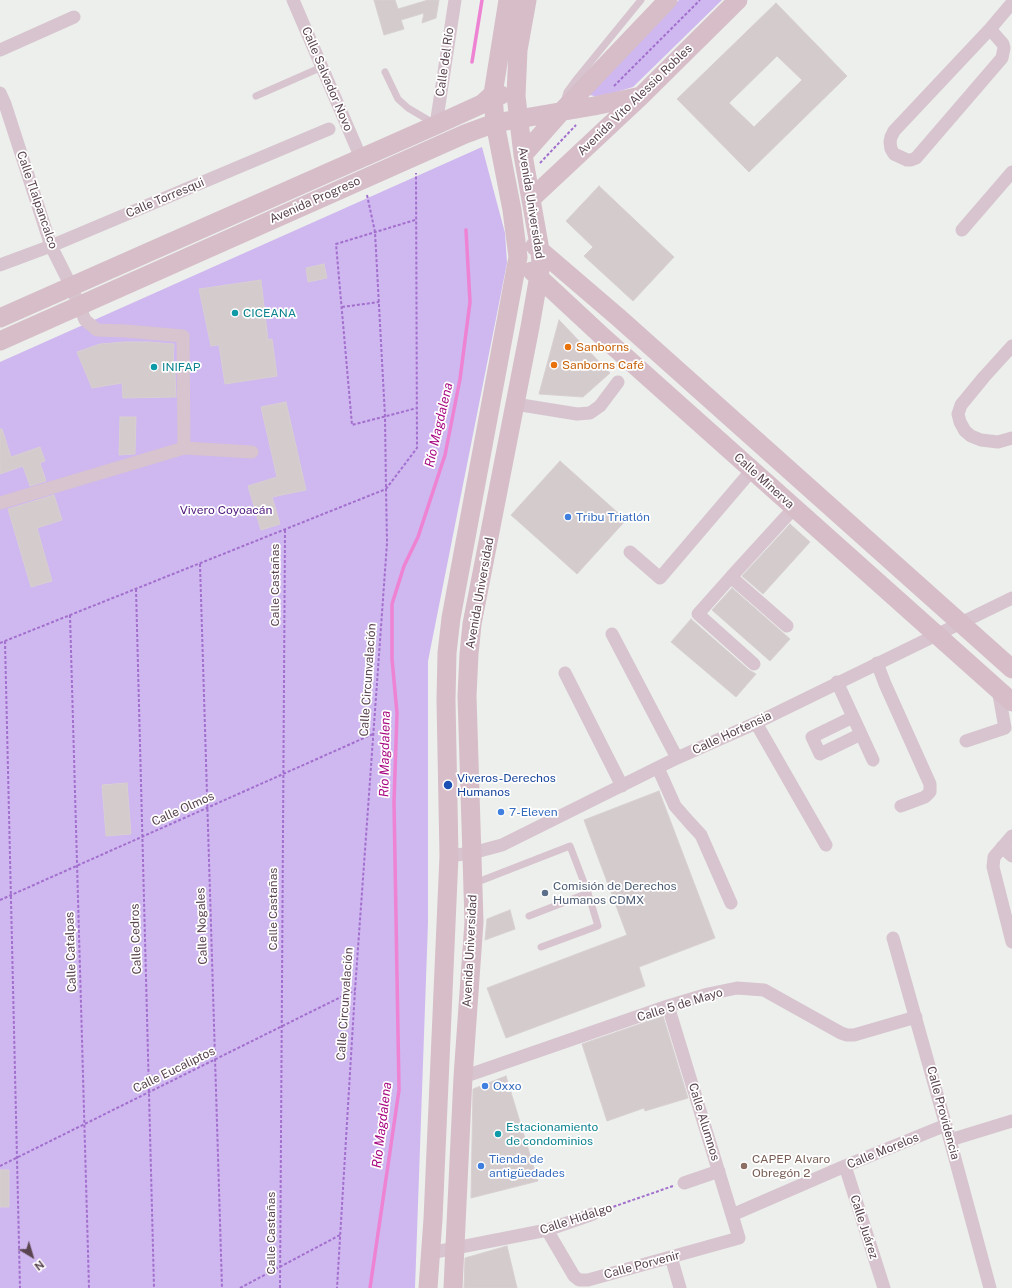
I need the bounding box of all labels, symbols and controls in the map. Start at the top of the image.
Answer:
street label: Calle Salvador Novo [299,25,355,133]
street label: Calle del Río [433,27,457,97]
street label: Avenida Vito Alessio Robles [575,41,695,159]
street label: Avenida Universidad [515,146,547,260]
street label: Calle Tlalpancalco [14,149,60,251]
street label: Avenida Progreso [267,174,363,226]
street label: Calle Torresqui [124,175,206,221]
place label: CICEANA [243,306,296,320]
marker: CICEANA [230,308,240,318]
place label: Sanborns [576,340,629,354]
marker: Sanborns [563,342,573,352]
place label: Sanborns Café [562,358,644,372]
place label: INIFAP [162,360,200,374]
marker: Sanborns Café [549,360,559,370]
marker: INIFAP [149,362,159,372]
water label: Río Magdalena [422,381,456,469]
street label: Calle Minerva [731,450,797,512]
park label: Vivero Coyoacán [180,503,272,517]
place label: Tribu Triatlón [576,510,650,524]
marker: Tribu Triatlón [563,512,573,522]
street label: Avenida Universidad [463,536,497,650]
street label: Calle Castañas [268,544,282,626]
street label: Calle Circunvalación [357,623,379,737]
street label: Calle Hortensia [690,708,774,758]
water label: Río Magdalena [376,711,394,797]
place label: Viveros-Derechos Humanos [457,771,556,799]
marker: Viveros-Derechos Humanos [442,779,454,791]
street label: Calle Olmos [150,789,216,829]
place label: 7-Eleven [509,805,558,819]
marker: 7-Eleven [496,807,506,817]
street label: Calle Castañas [266,868,280,950]
place label: Comisión de Derechos Humanos CDMX [553,879,677,907]
street label: Calle Nogales [193,887,211,965]
marker: Comisión de Derechos Humanos CDMX [540,888,550,898]
street label: Avenida Universidad [460,894,480,1008]
street label: Calle Cedros [128,903,144,975]
street label: Calle Catalpas [62,912,80,992]
street label: Calle Circunvalación [334,947,356,1061]
street label: Calle 5 de Mayo [635,985,725,1025]
street label: Calle Eucaliptos [131,1044,217,1096]
street label: Calle Providencia [924,1065,962,1161]
place label: Oxxo [493,1079,522,1093]
water label: Río Magdalena [369,1081,395,1169]
marker: Oxxo [480,1081,490,1091]
street label: Calle Alumnos [685,1081,723,1163]
place label: Estacionamiento de condominios [506,1120,598,1148]
marker: Estacionamiento de condominios [493,1129,503,1139]
street label: Calle Morelos [845,1130,921,1172]
place label: Tienda de antigüedades [489,1152,565,1180]
place label: CAPEP Alvaro Obregón 2 [752,1152,830,1180]
marker: Tienda de antigüedades [476,1161,486,1171]
marker: CAPEP Alvaro Obregón 2 [739,1161,749,1171]
street label: Calle Castañas [264,1192,278,1274]
street label: Calle Juárez [847,1193,881,1261]
street label: Calle Hidalgo [538,1201,614,1237]
north arrow [12,1236,52,1276]
street label: Calle Porvenir [603,1248,681,1282]
text: N [32,1258,46,1273]

